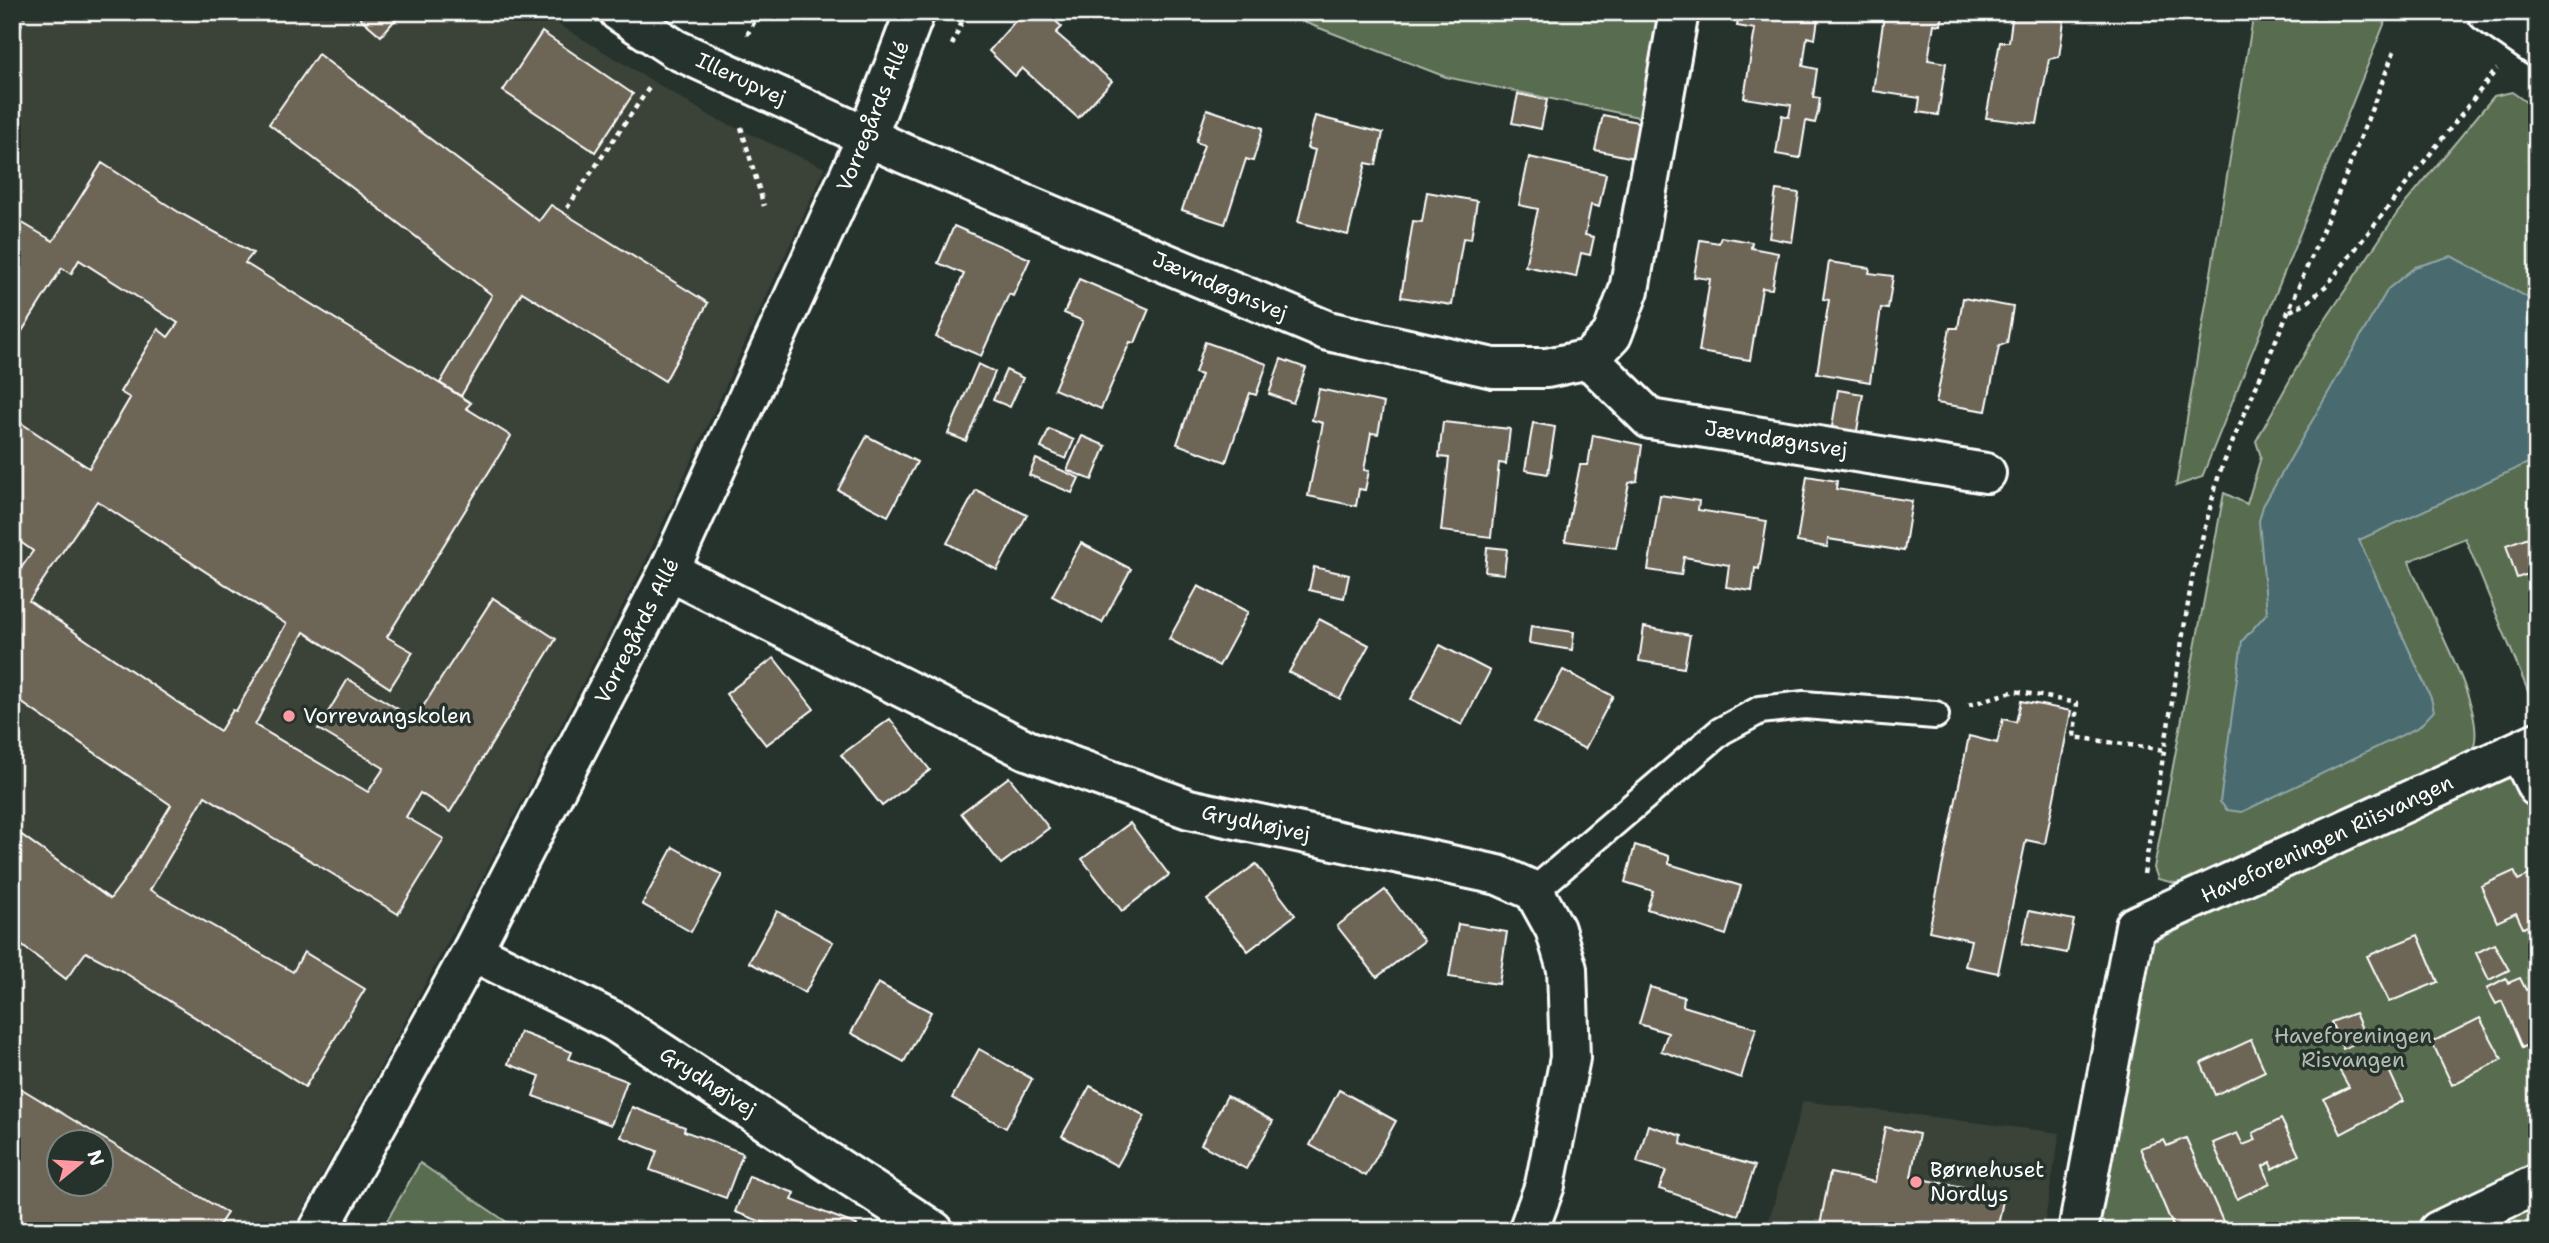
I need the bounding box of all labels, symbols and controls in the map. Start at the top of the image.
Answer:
street label: Vorregårds Allé [830,37,916,195]
street label: Illerupvej [691,46,791,112]
street label: Jævndøgnsvej [1148,245,1292,327]
street label: Jævndøgnsvej [1702,414,1850,464]
street label: Vorregårds Allé [588,553,686,709]
place label: Vorrevangskolen [303,702,472,730]
marker: Vorrevangskolen [281,708,297,724]
street label: Haveforeningen Riisvangen [2196,768,2458,910]
street label: Grydhøjvej [1199,798,1313,848]
park label: Haveforeningen Risvangen [2274,1022,2432,1074]
street label: Grydhøjvej [654,1040,762,1124]
north arrow [46,1128,116,1198]
text: N [81,1147,110,1169]
place label: Børnehuset Nordlys [1930,1156,2045,1208]
marker: Børnehuset Nordlys [1908,1174,1924,1190]

